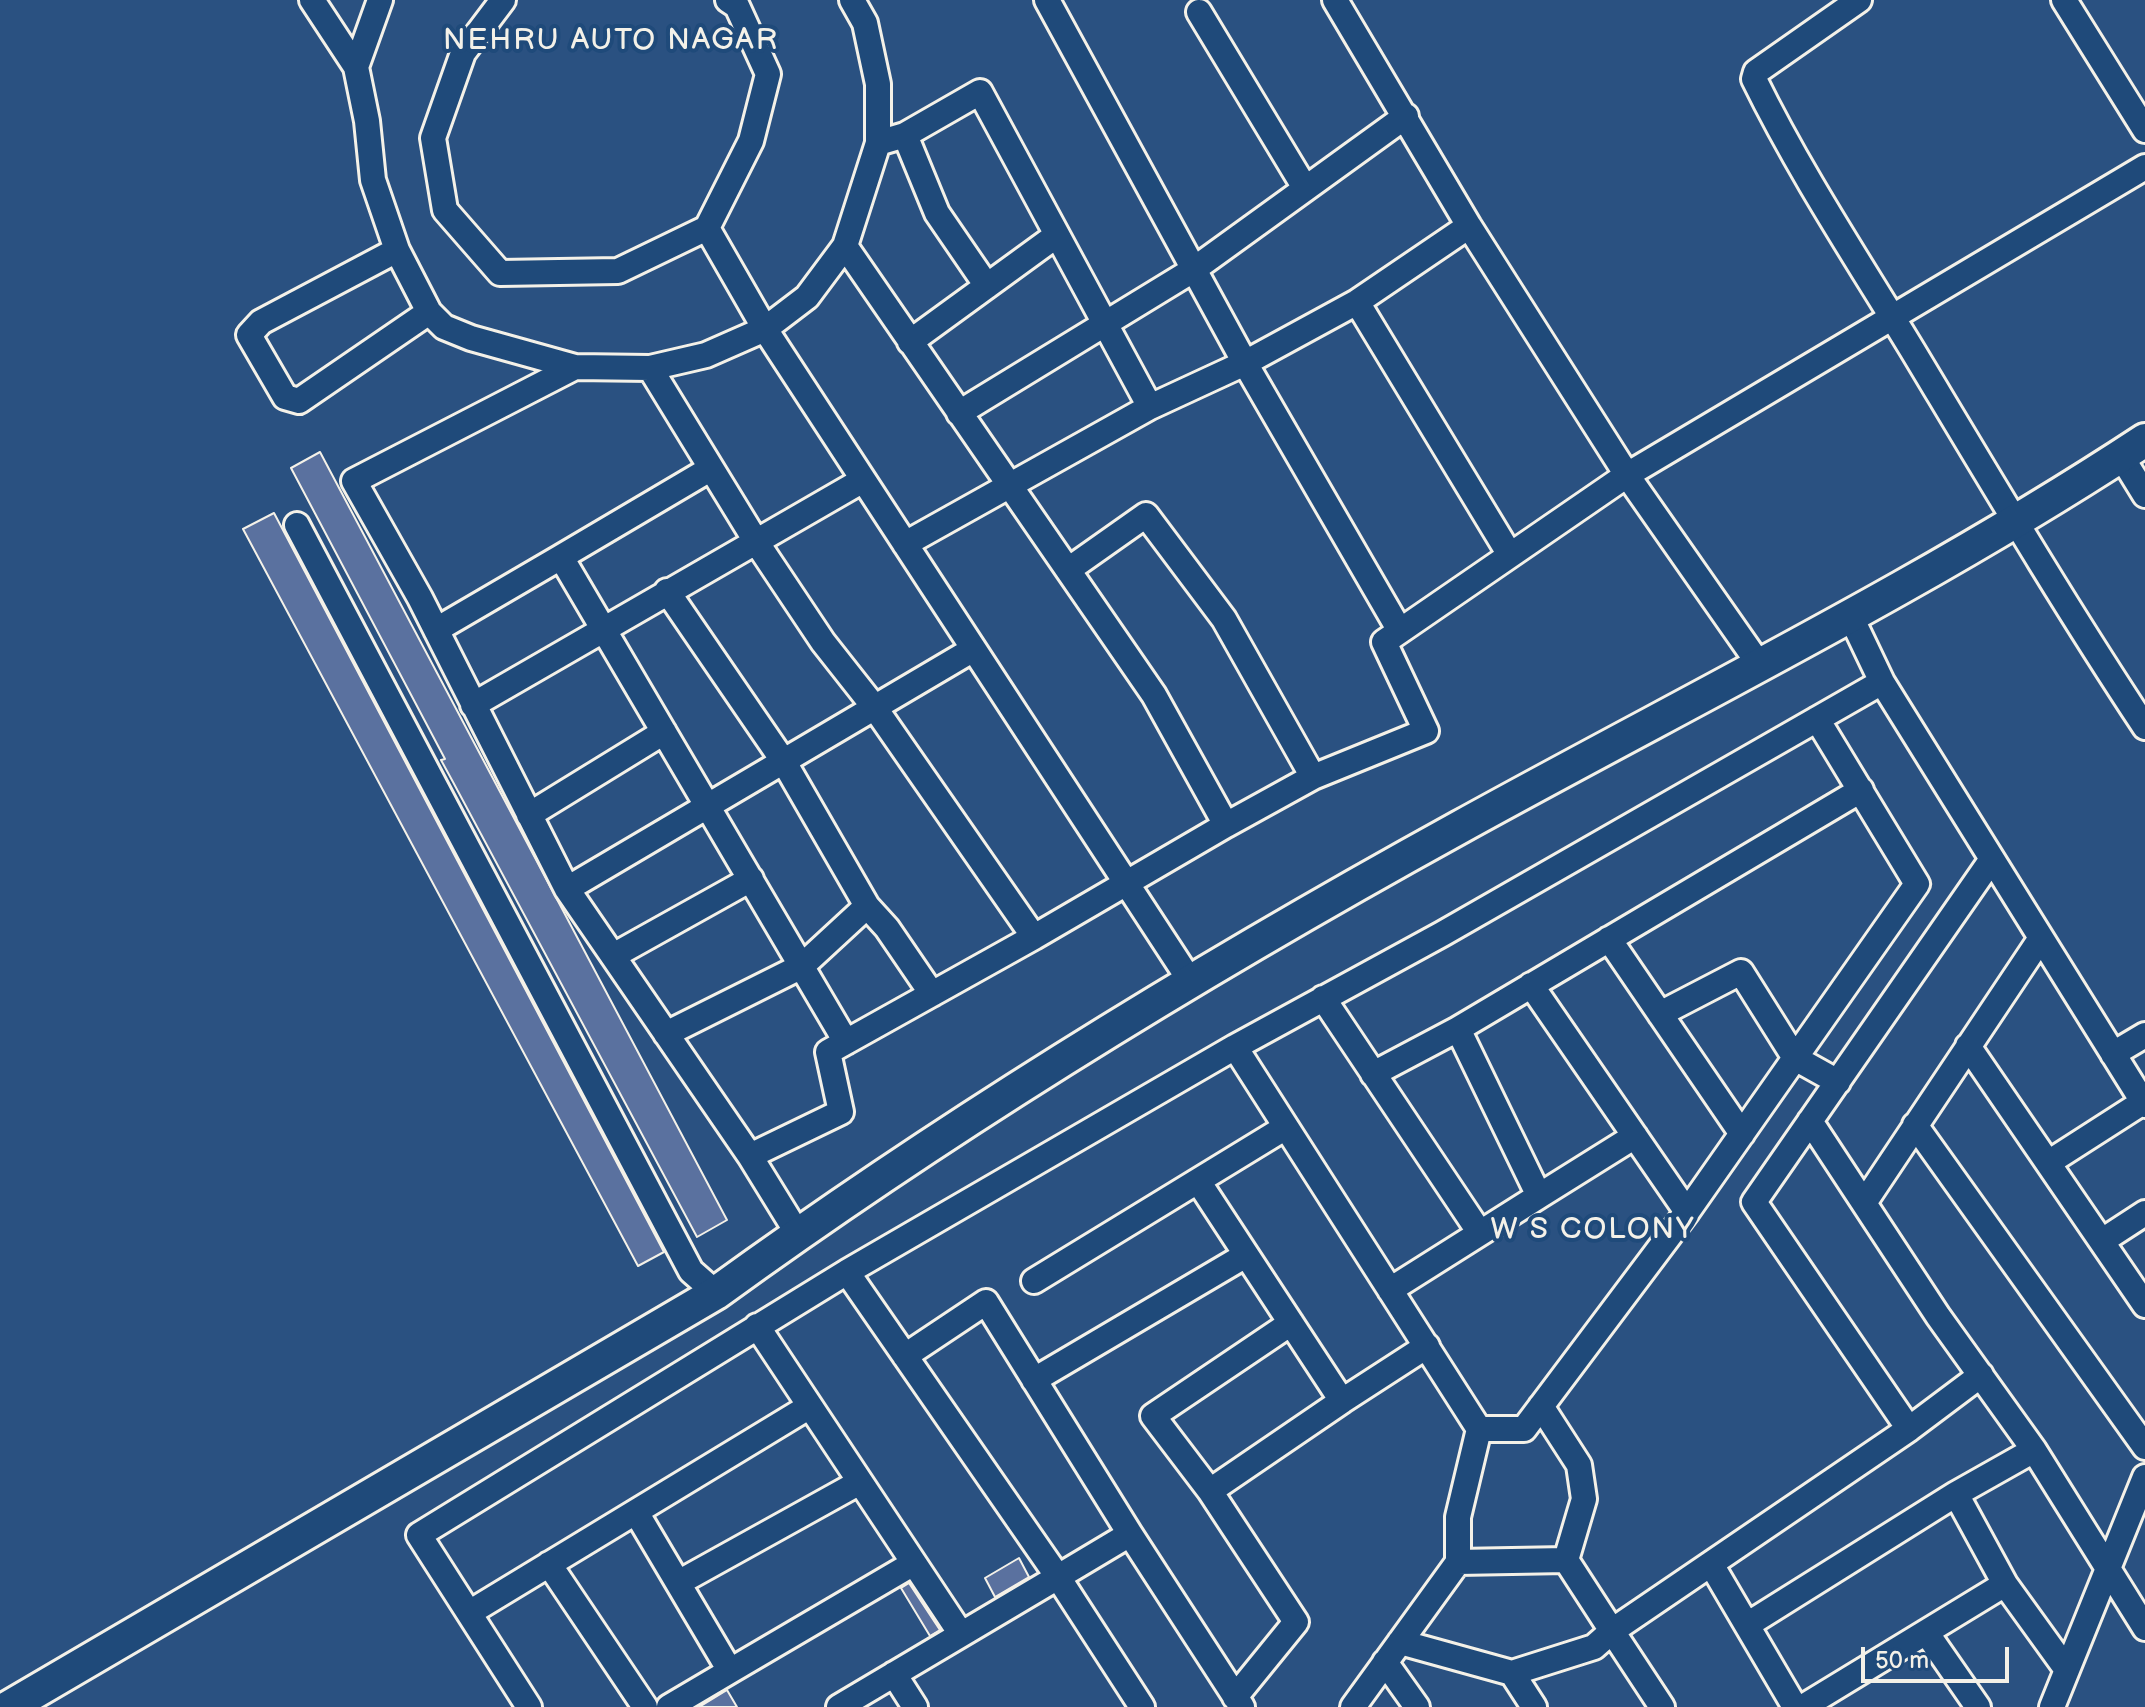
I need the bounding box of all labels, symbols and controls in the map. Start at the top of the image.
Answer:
district label: NEHRU AUTO NAGAR [443,23,779,59]
district label: W S COLONY [1490,1212,1696,1248]
scale bar [1865,1631,2013,1681]
text: 50 m [1875,1646,1929,1675]

